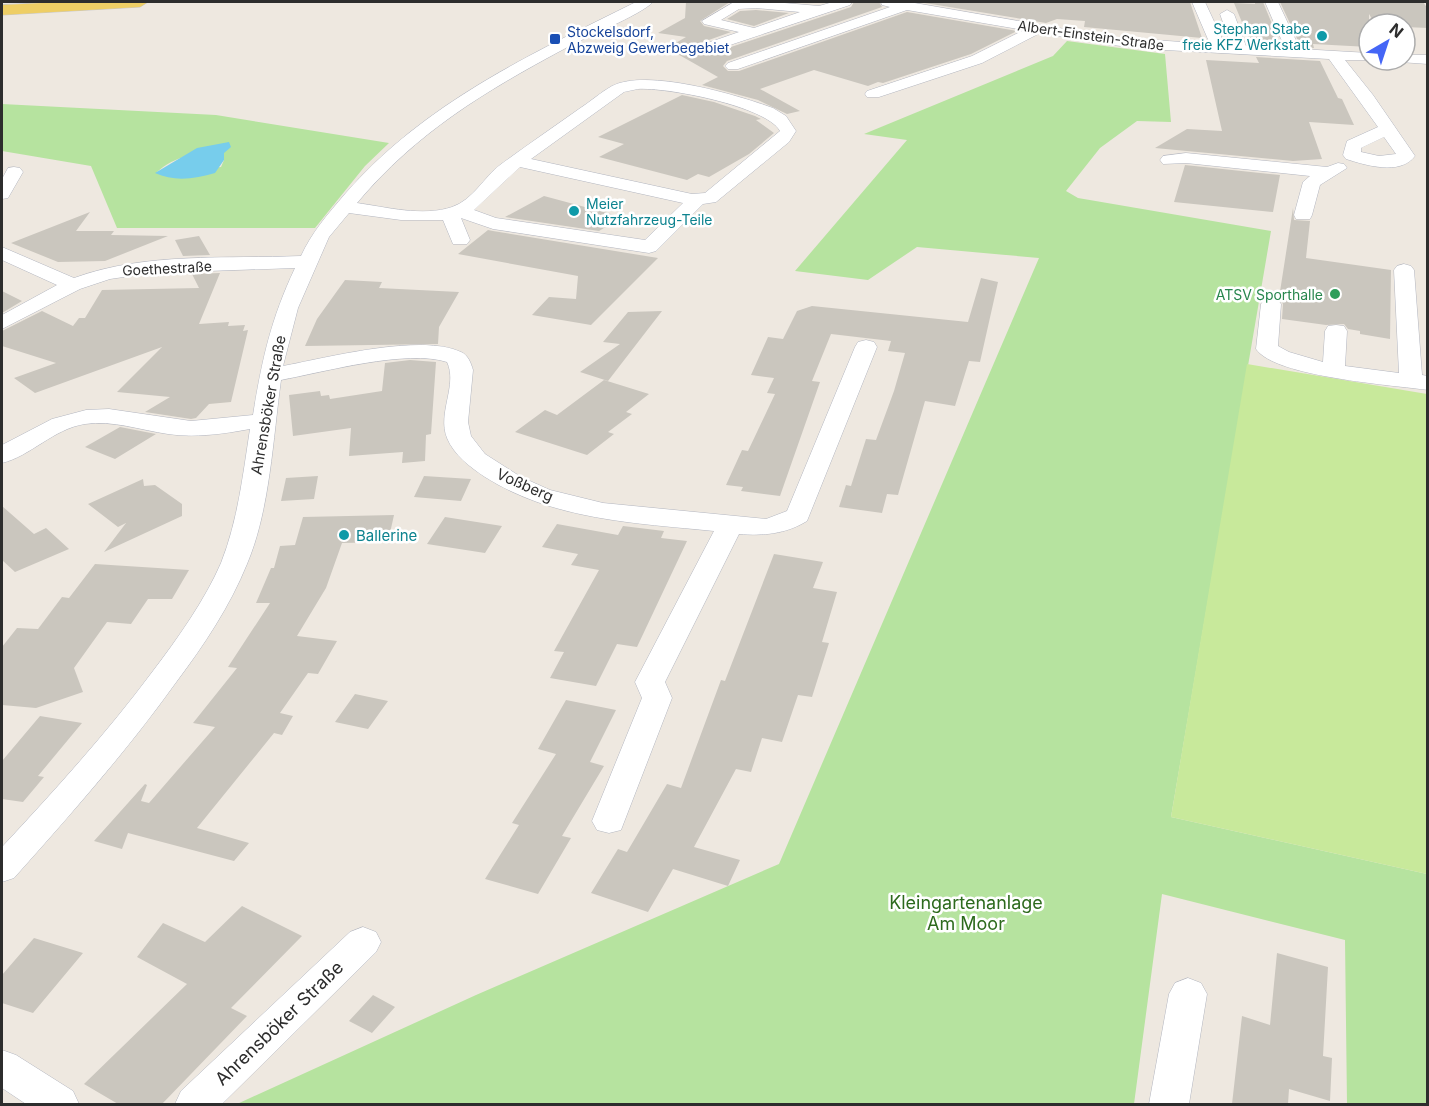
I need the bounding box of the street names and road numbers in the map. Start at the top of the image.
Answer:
street label: Albert-Einstein-Straße [1017,16,1165,54]
street label: Goethestraße [122,257,212,279]
street label: Ahrensböker Straße [246,334,290,476]
street label: Voßberg [494,464,556,506]
street label: Ahrensböker Straße [211,957,347,1089]

